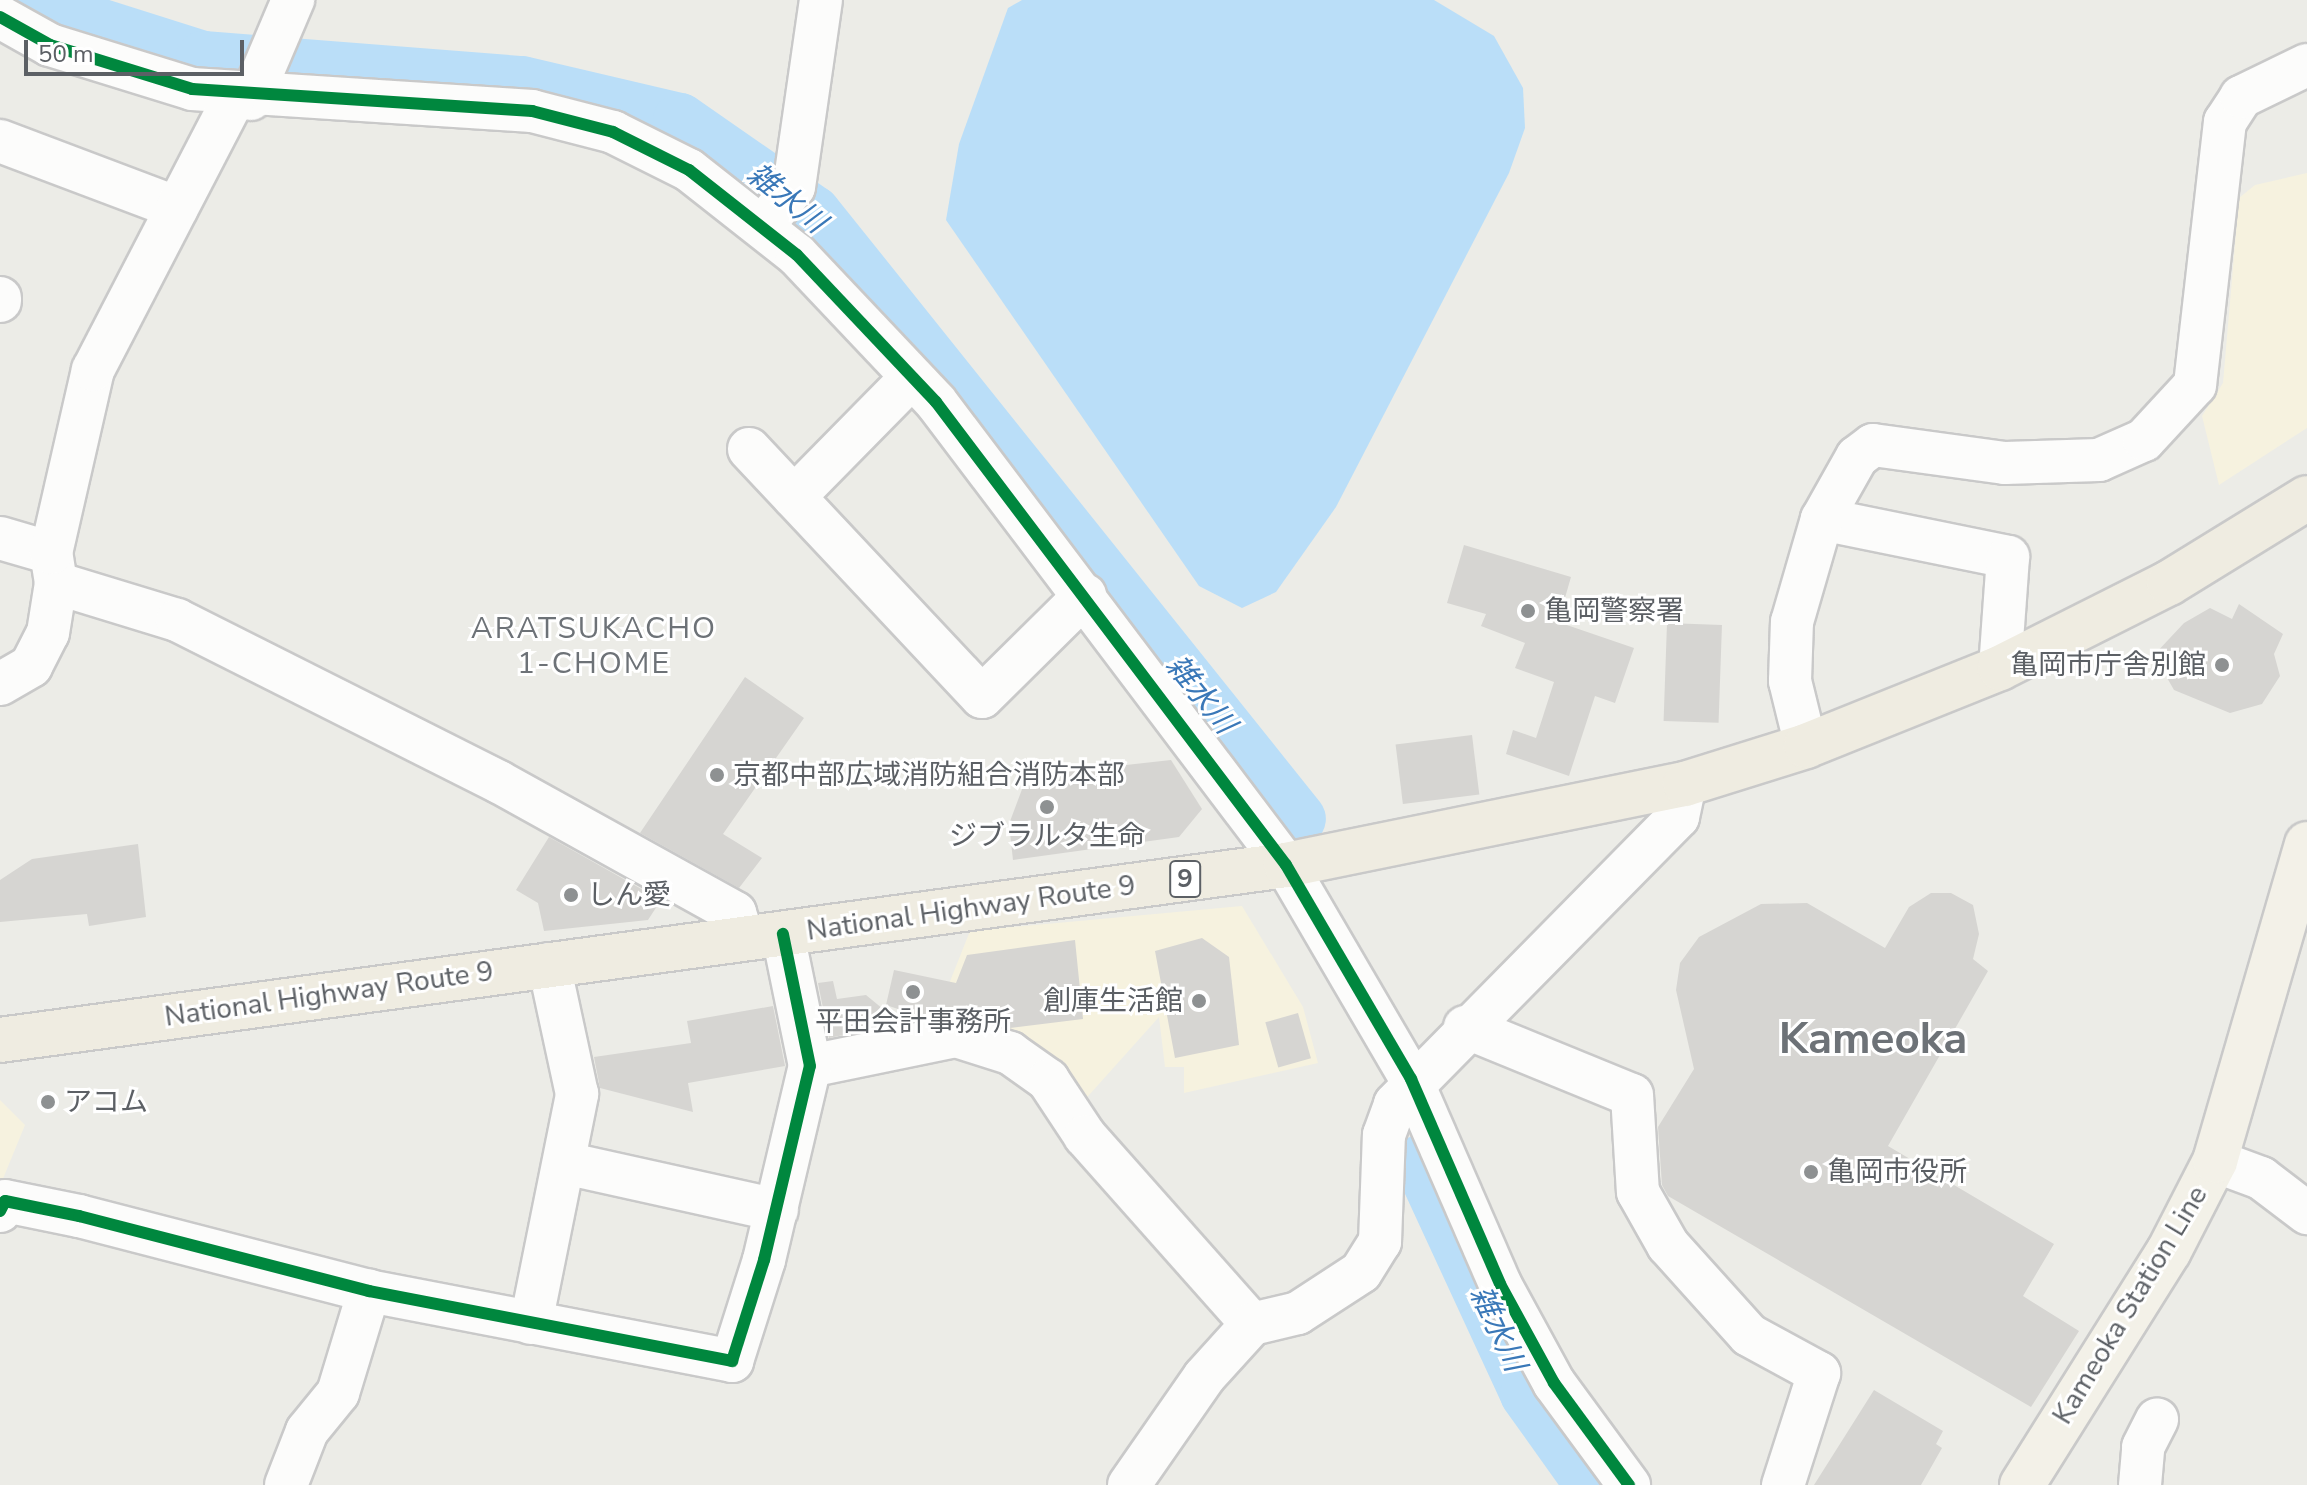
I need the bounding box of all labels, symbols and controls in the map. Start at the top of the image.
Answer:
scale bar [28,24,248,74]
text: 50 m [38,38,94,70]
water label: 雑水川 [740,157,832,241]
place label: 亀岡警察署 [1544,594,1684,628]
marker: 亀岡警察署 [1519,602,1537,620]
district label: ARATSUKACHO 1-CHOME [471,611,717,682]
place label: 亀岡市庁舎別館 [2010,648,2206,682]
water label: 雑水川 [1158,649,1242,741]
marker: 亀岡市庁舎別館 [2213,656,2231,674]
place label: 京都中部広域消防組合消防本部 [733,758,1125,792]
marker: 京都中部広域消防組合消防本部 [708,766,726,784]
marker: ジブラルタ生命 [1038,798,1056,816]
place label: ジブラルタ生命 [949,819,1145,853]
road number: 9 [1169,857,1201,901]
street label: National Highway Route 9 [805,868,1137,948]
place label: しん愛 [587,878,671,912]
marker: しん愛 [562,886,580,904]
street label: National Highway Route 9 [163,954,495,1034]
marker: 平田会計事務所 [904,983,922,1001]
place label: 創庫生活館 [1043,984,1183,1018]
marker: 創庫生活館 [1190,992,1208,1010]
place label: 平田会計事務所 [815,1005,1011,1039]
district label: Kameoka [1779,1013,1967,1065]
place label: アコム [64,1085,148,1119]
marker: アコム [39,1093,57,1111]
place label: 亀岡市役所 [1827,1155,1967,1189]
marker: 亀岡市役所 [1802,1163,1820,1181]
street label: Kameoka Station Line [2046,1180,2214,1430]
water label: 雑水川 [1462,1281,1532,1377]

